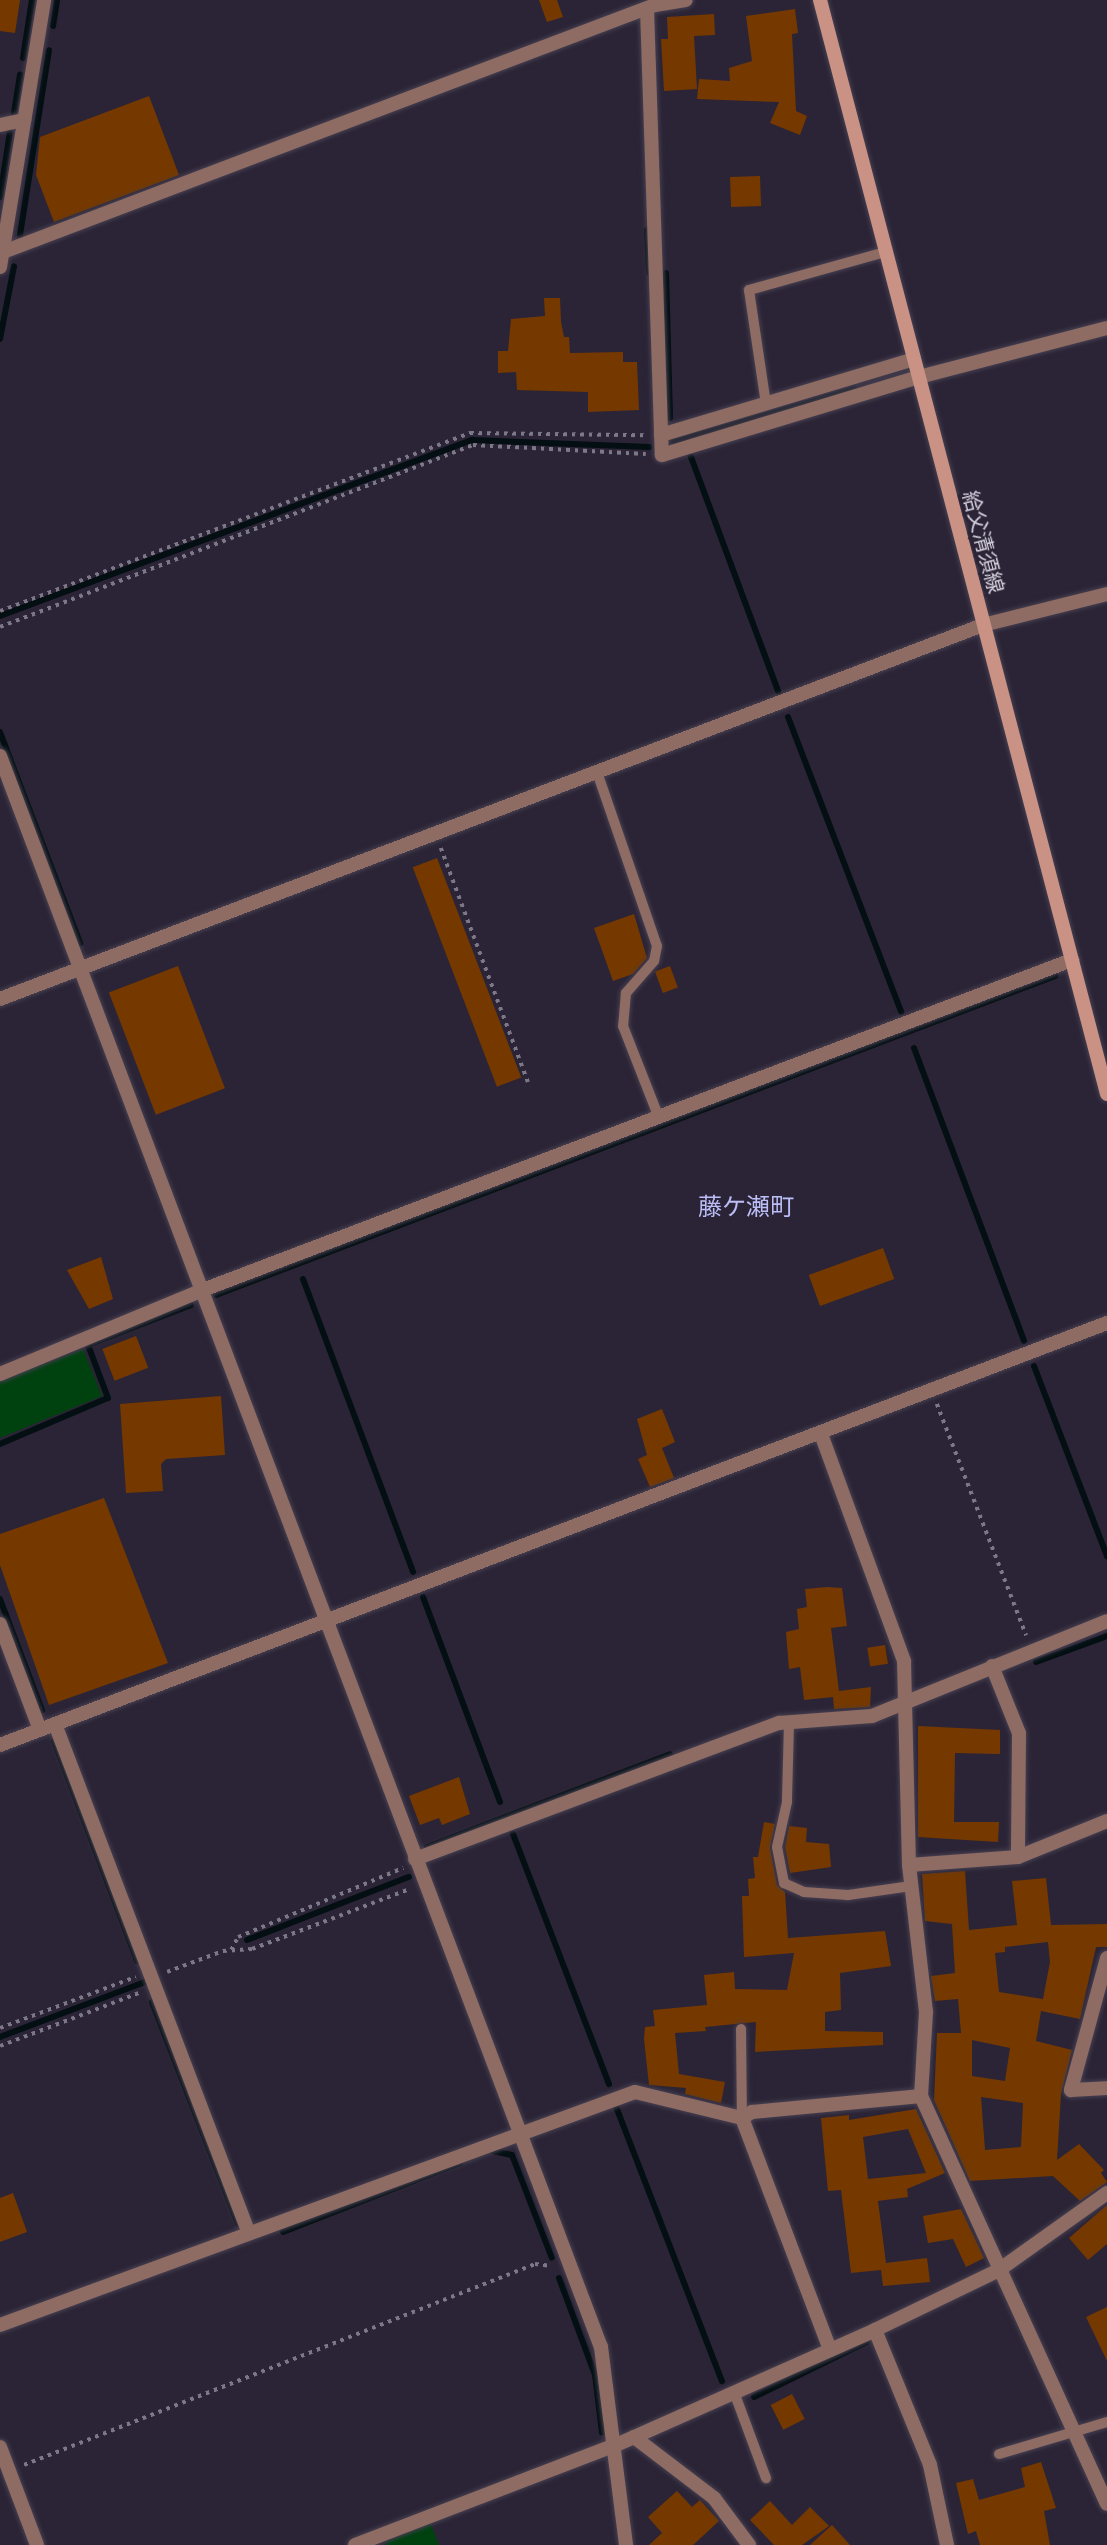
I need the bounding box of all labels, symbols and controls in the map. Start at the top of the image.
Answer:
street label: 給父清須線 [957,488,1009,596]
district label: 藤ケ瀬町 [698,1194,794,1222]

